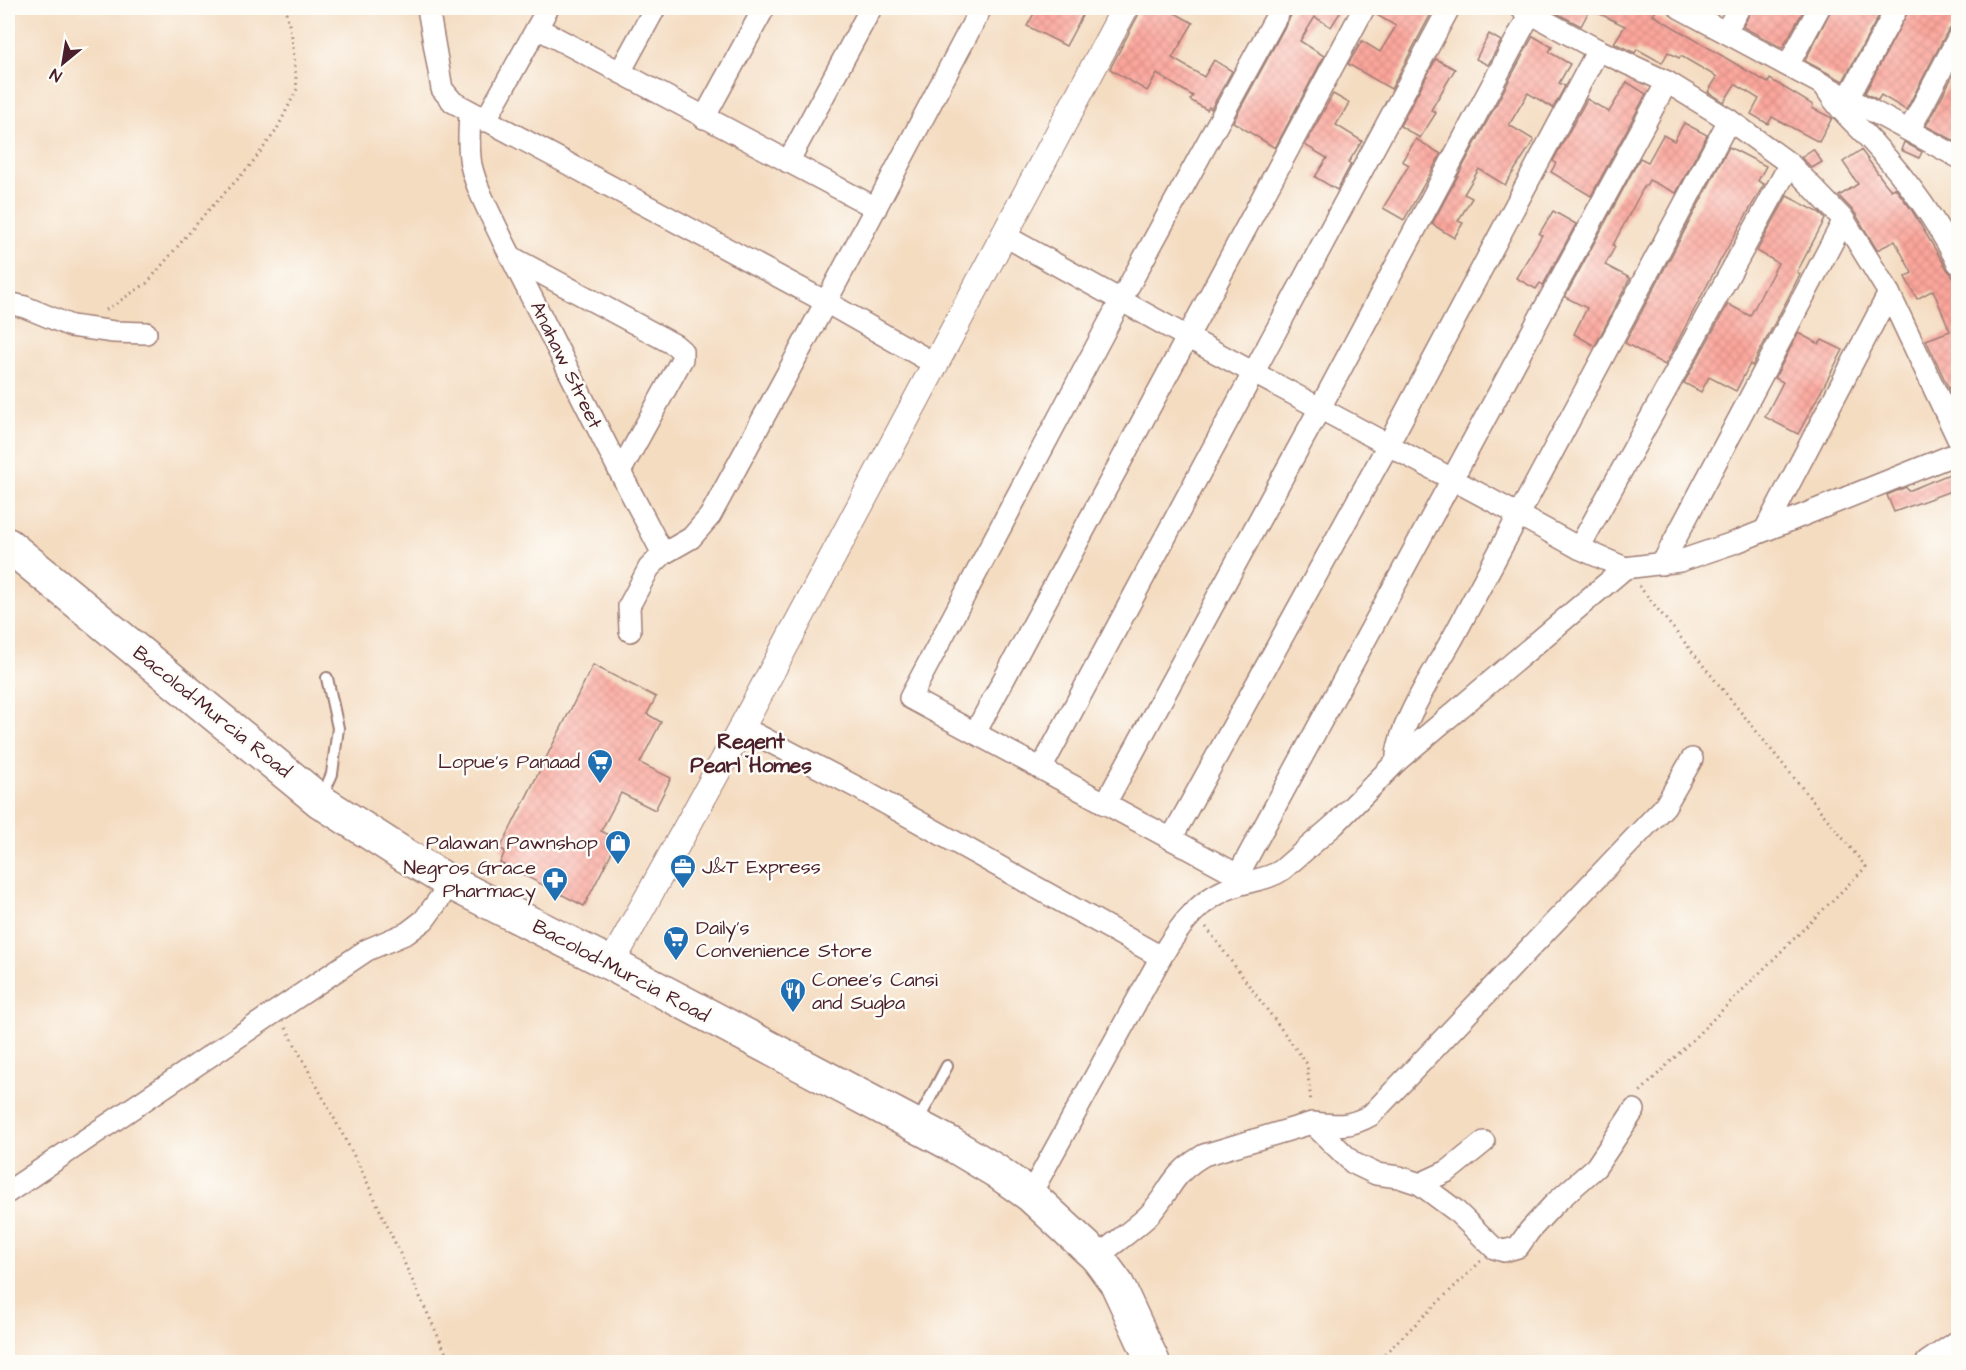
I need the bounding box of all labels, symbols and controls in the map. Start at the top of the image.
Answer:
north arrow [33,33,93,93]
text: N [46,63,66,87]
street label: Anahaw Street [523,296,609,434]
street label: Bacolod-Murcia Road [127,639,297,785]
district label: Regent Pearl Homes [690,727,812,780]
supermarket icon: Lopue's Panaad [585,747,615,785]
place label: Lopue's Panaad [438,748,580,776]
shop icon: Palawan Pawnshop [603,828,633,866]
place label: Palawan Pawnshop [426,829,598,857]
office icon: J&T Express [668,852,698,890]
place label: J&T Express [702,853,821,881]
place label: Negros Grace Pharmacy [403,854,536,906]
pharmacy icon: Negros Grace Pharmacy [540,865,570,903]
street label: Bacolod-Murcia Road [528,912,714,1030]
place label: Daily's Convenience Store [696,914,872,965]
supermarket icon: Daily's Convenience Store [661,924,691,962]
place label: Conee's Cansi and Sugba [812,966,938,1018]
restaurant icon: Conee's Cansi and Sugba [778,976,808,1014]

